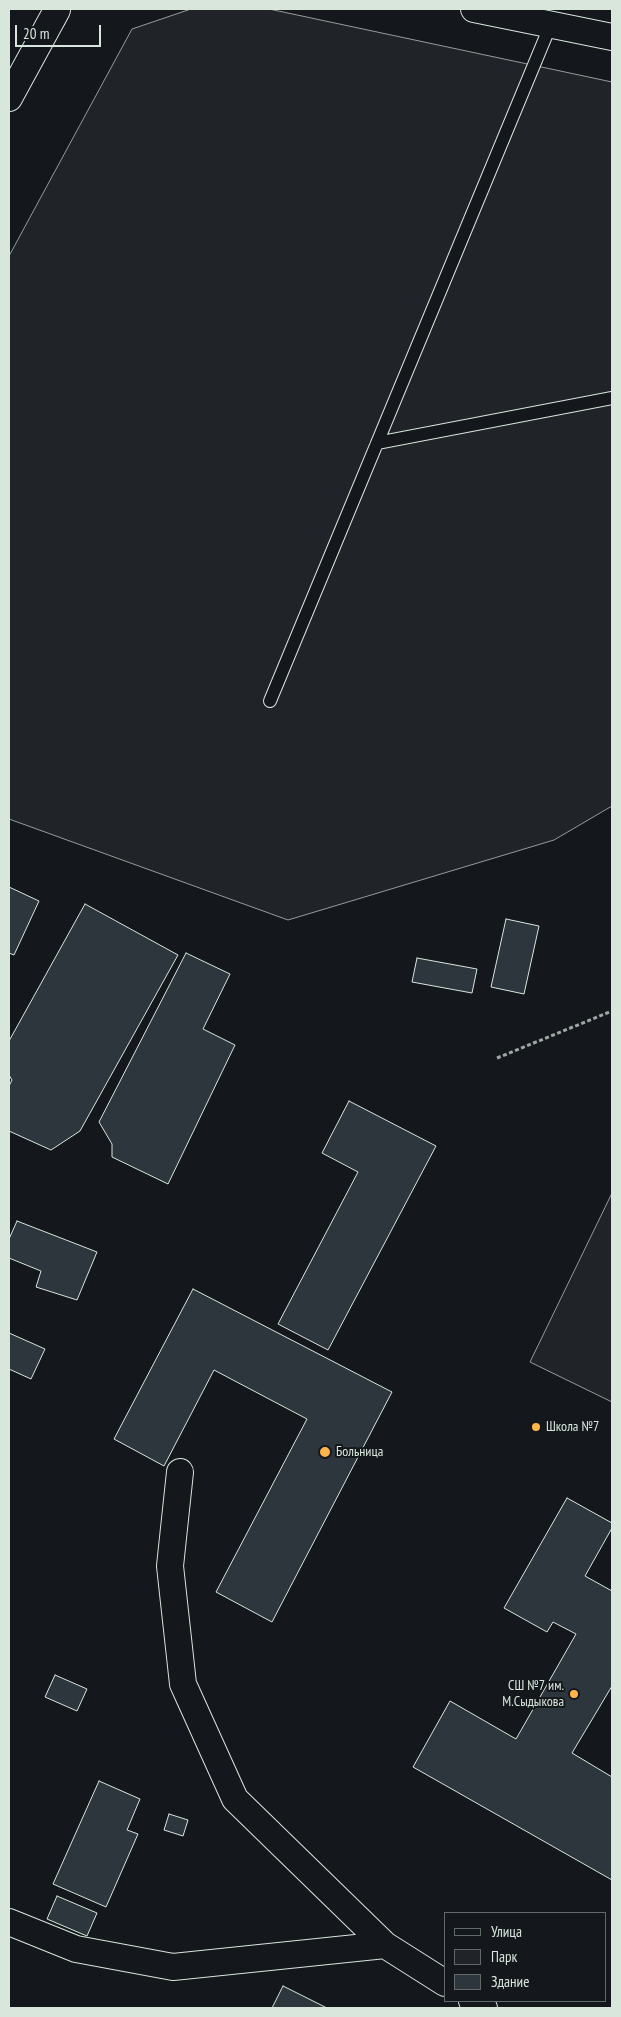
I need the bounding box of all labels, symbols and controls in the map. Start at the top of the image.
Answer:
scale bar [18,15,104,47]
text: 20 m [23,24,49,43]
place label: Школа №7 [546,1419,599,1435]
marker: Школа №7 [530,1421,542,1433]
place label: Больница [336,1444,383,1460]
marker: Больница [318,1445,332,1459]
place label: СШ №7 им. М.Сыдыкова [502,1678,564,1710]
marker: СШ №7 им. М.Сыдыкова [568,1688,580,1700]
legend [444,1912,606,2002]
text: Улица [491,1922,522,1941]
text: Парк [491,1947,517,1966]
text: Здание [491,1972,529,1991]

